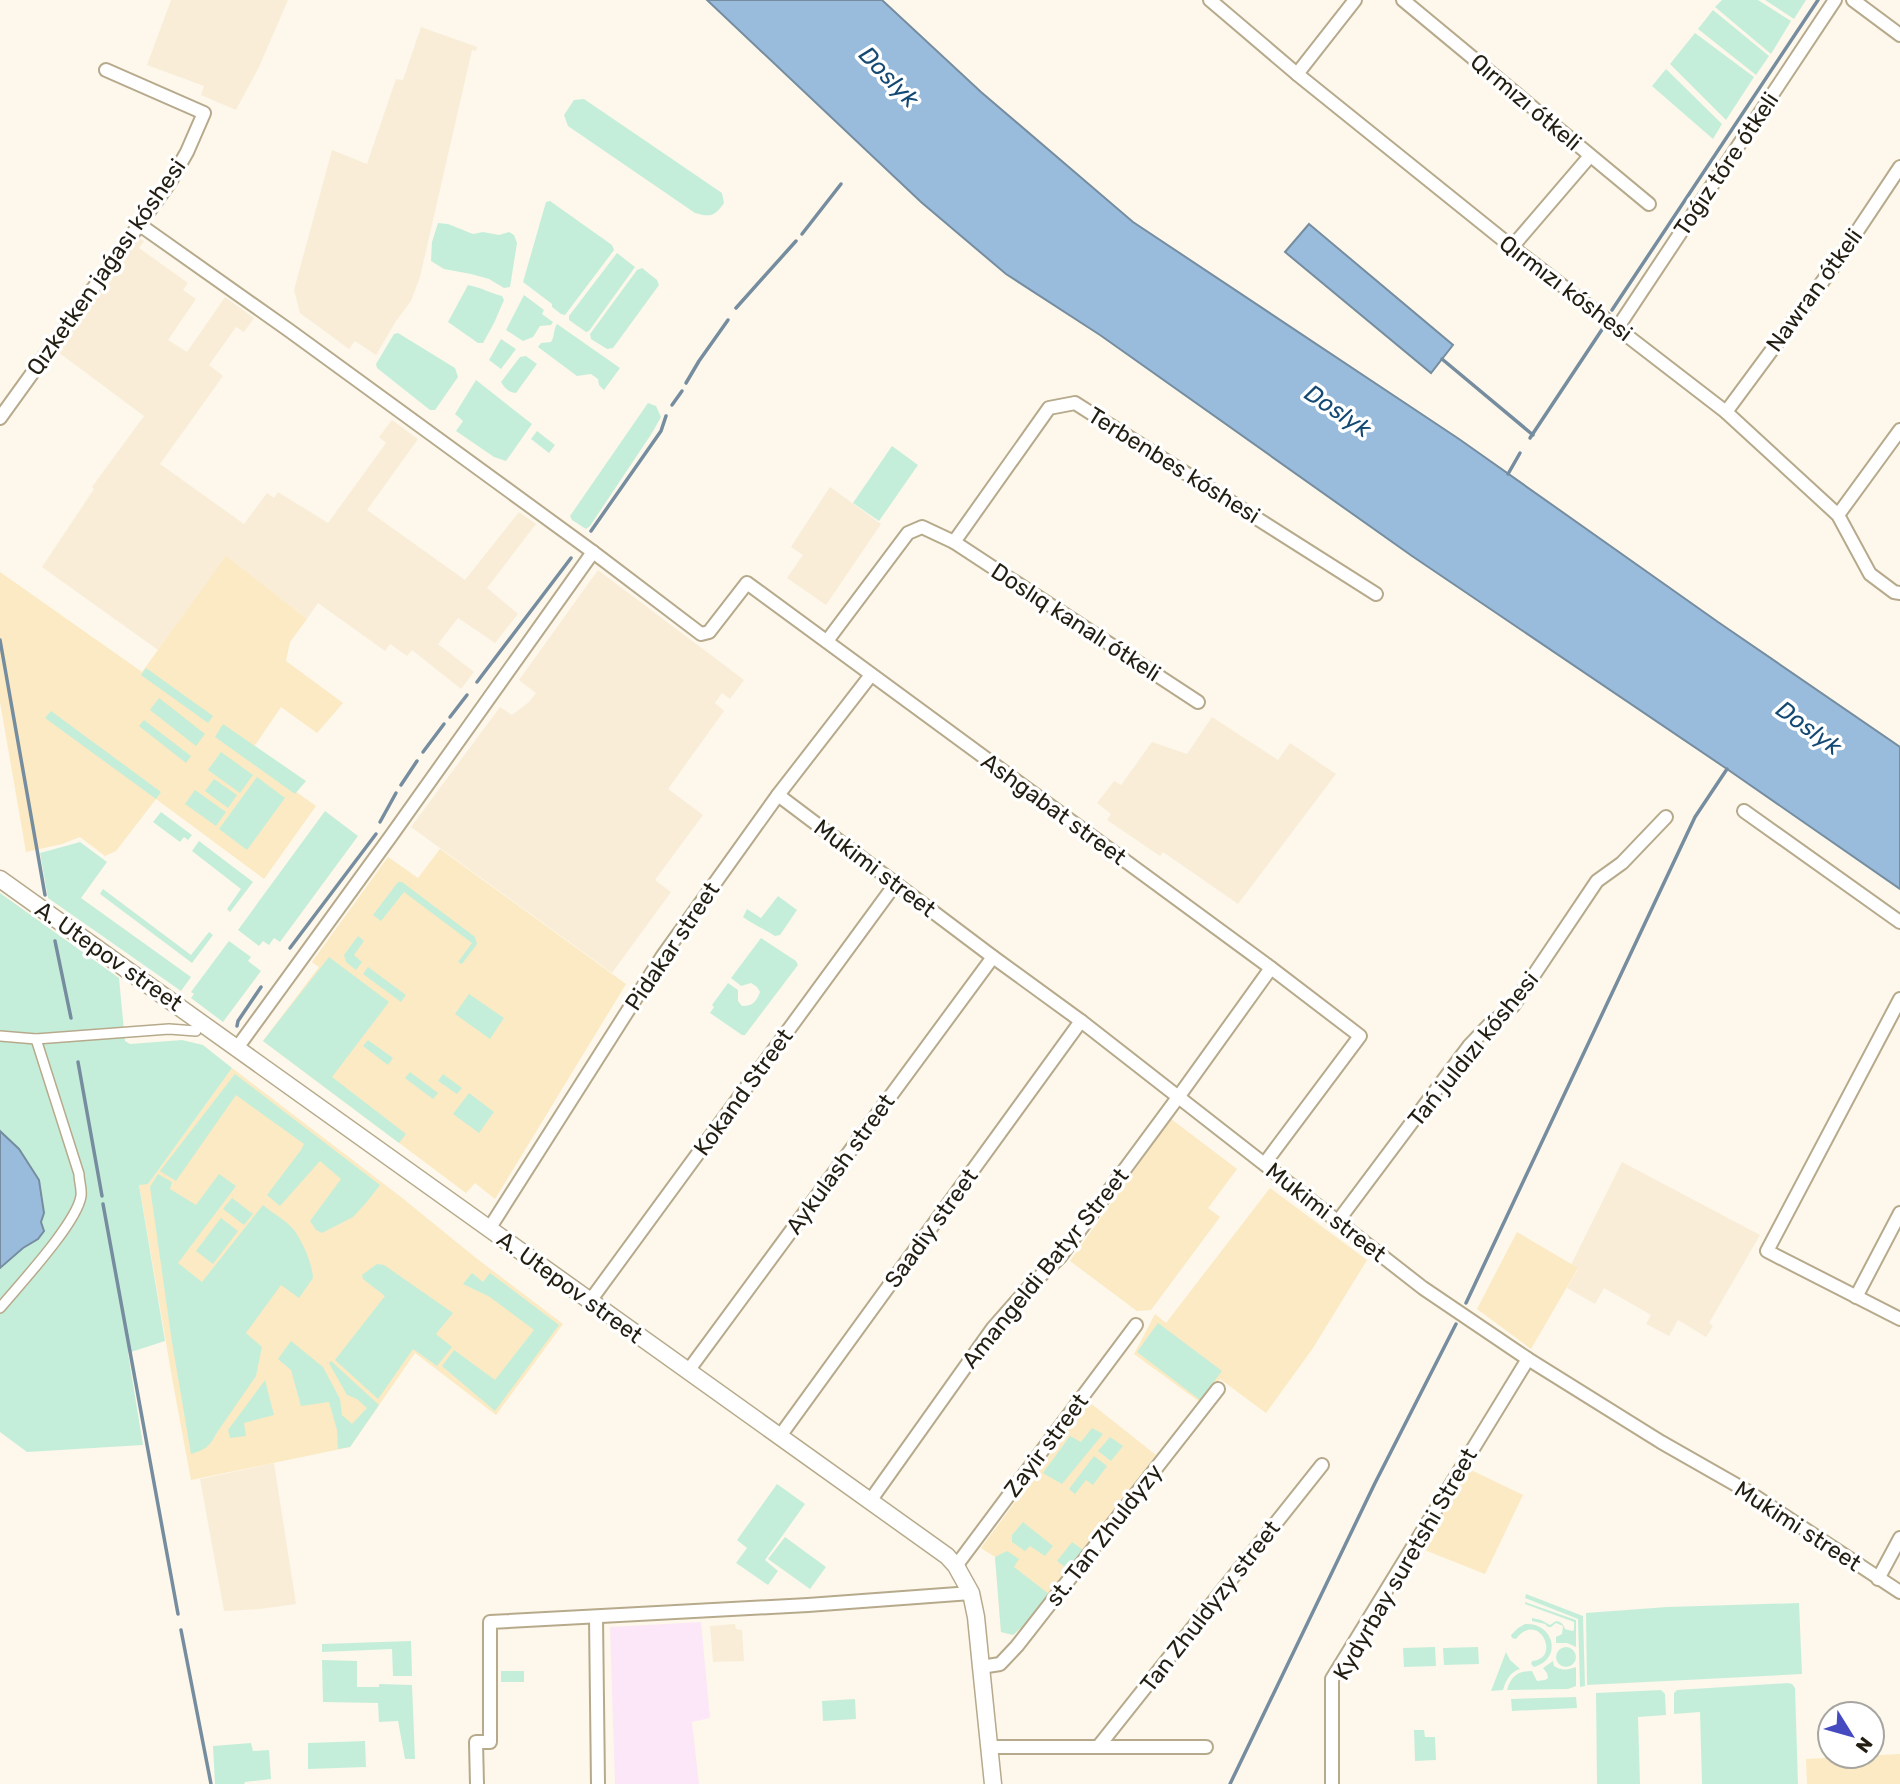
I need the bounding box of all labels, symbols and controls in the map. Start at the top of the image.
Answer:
water label: Doslyk [853,41,925,114]
street label: Qırmızı ótkeli [1465,47,1587,157]
street label: Toǵız tóre ótkeli [1668,87,1784,241]
street label: Qızketken jaǵası kóshesi [21,153,191,381]
street label: Nawran ótkeli [1760,223,1868,357]
street label: Qırmızı kóshesi [1494,229,1638,347]
water label: Doslyk [1299,379,1377,444]
street label: Terbenbes kóshesi [1083,401,1265,529]
street label: Doslıq kanalı ótkeli [986,557,1166,687]
water label: Doslyk [1771,695,1848,761]
street label: Ashgabat street [976,747,1132,871]
street label: Mukimi street [809,813,941,923]
street label: Pidakar street [619,876,725,1016]
street label: A. Utepov street [30,895,188,1017]
street label: Tań juldızı kóshesi [1402,966,1544,1132]
street label: Kokand Street [687,1023,799,1161]
street label: Aykulash street [780,1088,900,1240]
street label: Mukimi street [1260,1156,1392,1268]
street label: Amangeldi Batyr Street [956,1162,1134,1374]
street label: Saadiy street [878,1163,984,1293]
street label: A. Utepov street [492,1225,648,1349]
street label: Zayir street [998,1388,1094,1502]
street label: Kydyrbay suretshi Street [1327,1443,1483,1685]
street label: st. Tan Zhuldyzy [1040,1458,1168,1612]
street label: Mukimi street [1730,1475,1866,1577]
street label: Tan Zhuldyzy street [1134,1515,1286,1697]
north arrow [1816,1700,1886,1770]
text: N [1851,1733,1877,1757]

